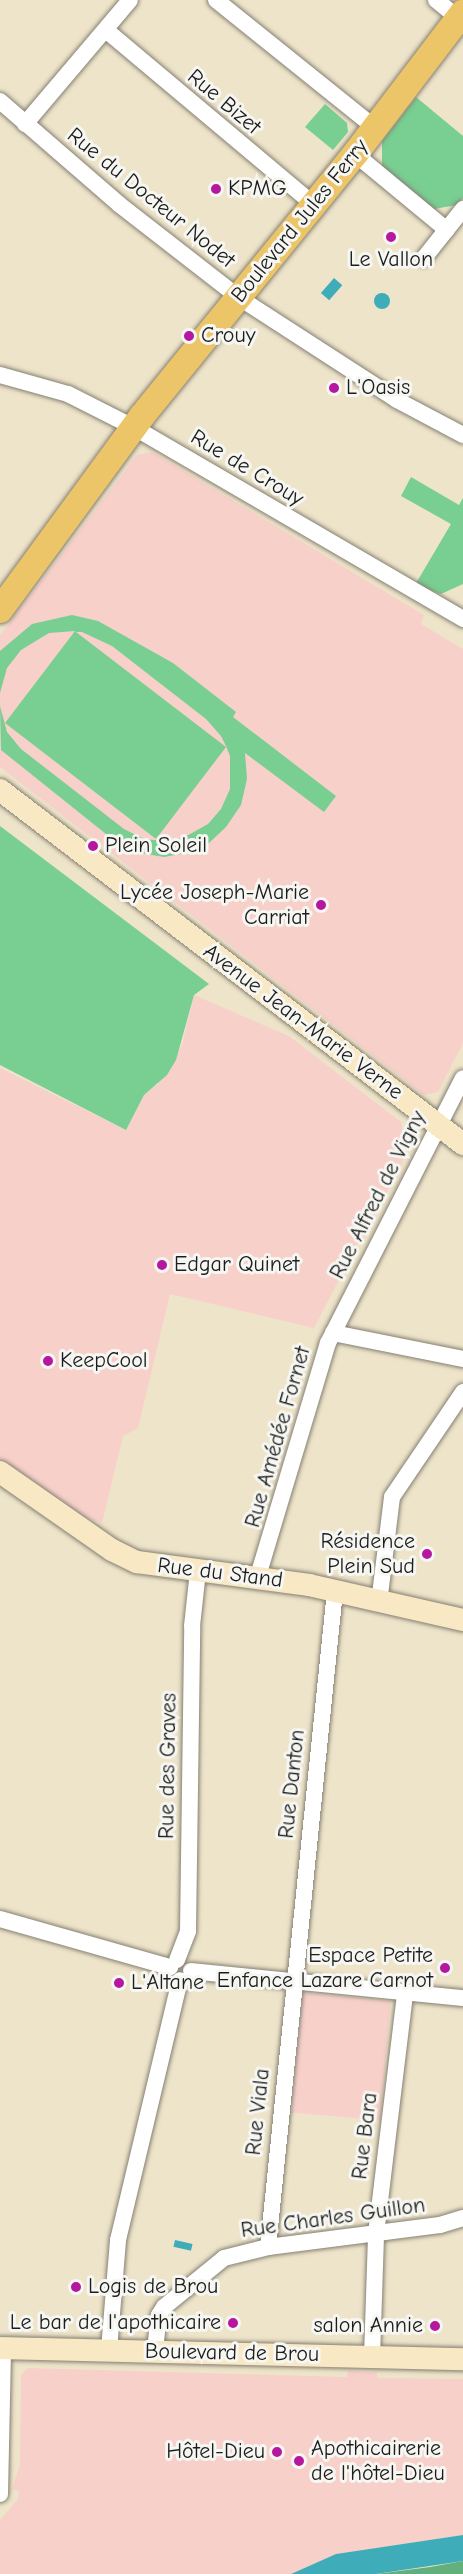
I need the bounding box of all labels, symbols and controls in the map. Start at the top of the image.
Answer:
street label: Rue Bizet [182,64,266,140]
street label: Rue du Docteur Nodet [62,122,240,274]
street label: Boulevard Jules Ferry [226,134,374,308]
place label: KPMG [228,176,287,202]
marker: KPMG [209,182,223,196]
marker: Le Vallon [384,230,398,244]
place label: Le Vallon [349,247,433,273]
place label: Crouy [201,323,256,349]
marker: Crouy [182,329,196,343]
place label: L'Oasis [346,375,410,401]
marker: L'Oasis [327,381,341,395]
street label: Rue de Crouy [186,424,308,512]
place label: Plein Soleil [105,833,207,859]
marker: Plein Soleil [86,839,100,853]
place label: Lycée Joseph-Marie Carriat [120,879,309,930]
marker: Lycée Joseph-Marie Carriat [314,898,328,912]
street label: Avenue Jean-Marie Verne [198,938,408,1106]
street label: Rue Alfred de Vigny [324,1106,432,1284]
place label: Edgar Quinet [174,1252,299,1278]
marker: Edgar Quinet [155,1258,169,1272]
street label: Rue Amédée Fornet [240,1343,316,1531]
place label: KeepCool [60,1348,148,1374]
marker: KeepCool [41,1354,55,1368]
place label: Résidence Plein Sud [321,1528,415,1580]
marker: Résidence Plein Sud [420,1547,434,1561]
street label: Rue du Stand [156,1552,284,1594]
street label: Rue des Graves [154,1693,182,1839]
street label: Rue Danton [273,1728,311,1840]
place label: Espace Petite Enfance Lazare Carnot [217,1942,433,1994]
marker: Espace Petite Enfance Lazare Carnot [438,1961,452,1975]
place label: L'Altane [131,1970,204,1996]
marker: L'Altane [112,1976,126,1990]
street label: Rue Viala [240,2067,276,2157]
street label: Rue Bara [347,2091,383,2181]
street label: Rue Charles Guillon [239,2192,427,2244]
place label: Logis de Brou [88,2274,218,2300]
marker: Logis de Brou [69,2280,83,2294]
place label: Le bar de l'apothicaire [10,2310,221,2336]
place label: salon Annie [313,2313,423,2339]
marker: Le bar de l'apothicaire [226,2316,240,2330]
marker: salon Annie [428,2319,442,2333]
street label: Boulevard de Brou [145,2338,319,2368]
place label: Apothicairerie de l'hôtel-Dieu [311,2435,445,2486]
place label: Hôtel-Dieu [166,2439,265,2465]
marker: Hôtel-Dieu [270,2445,284,2459]
marker: Apothicairerie de l'hôtel-Dieu [292,2454,306,2468]

